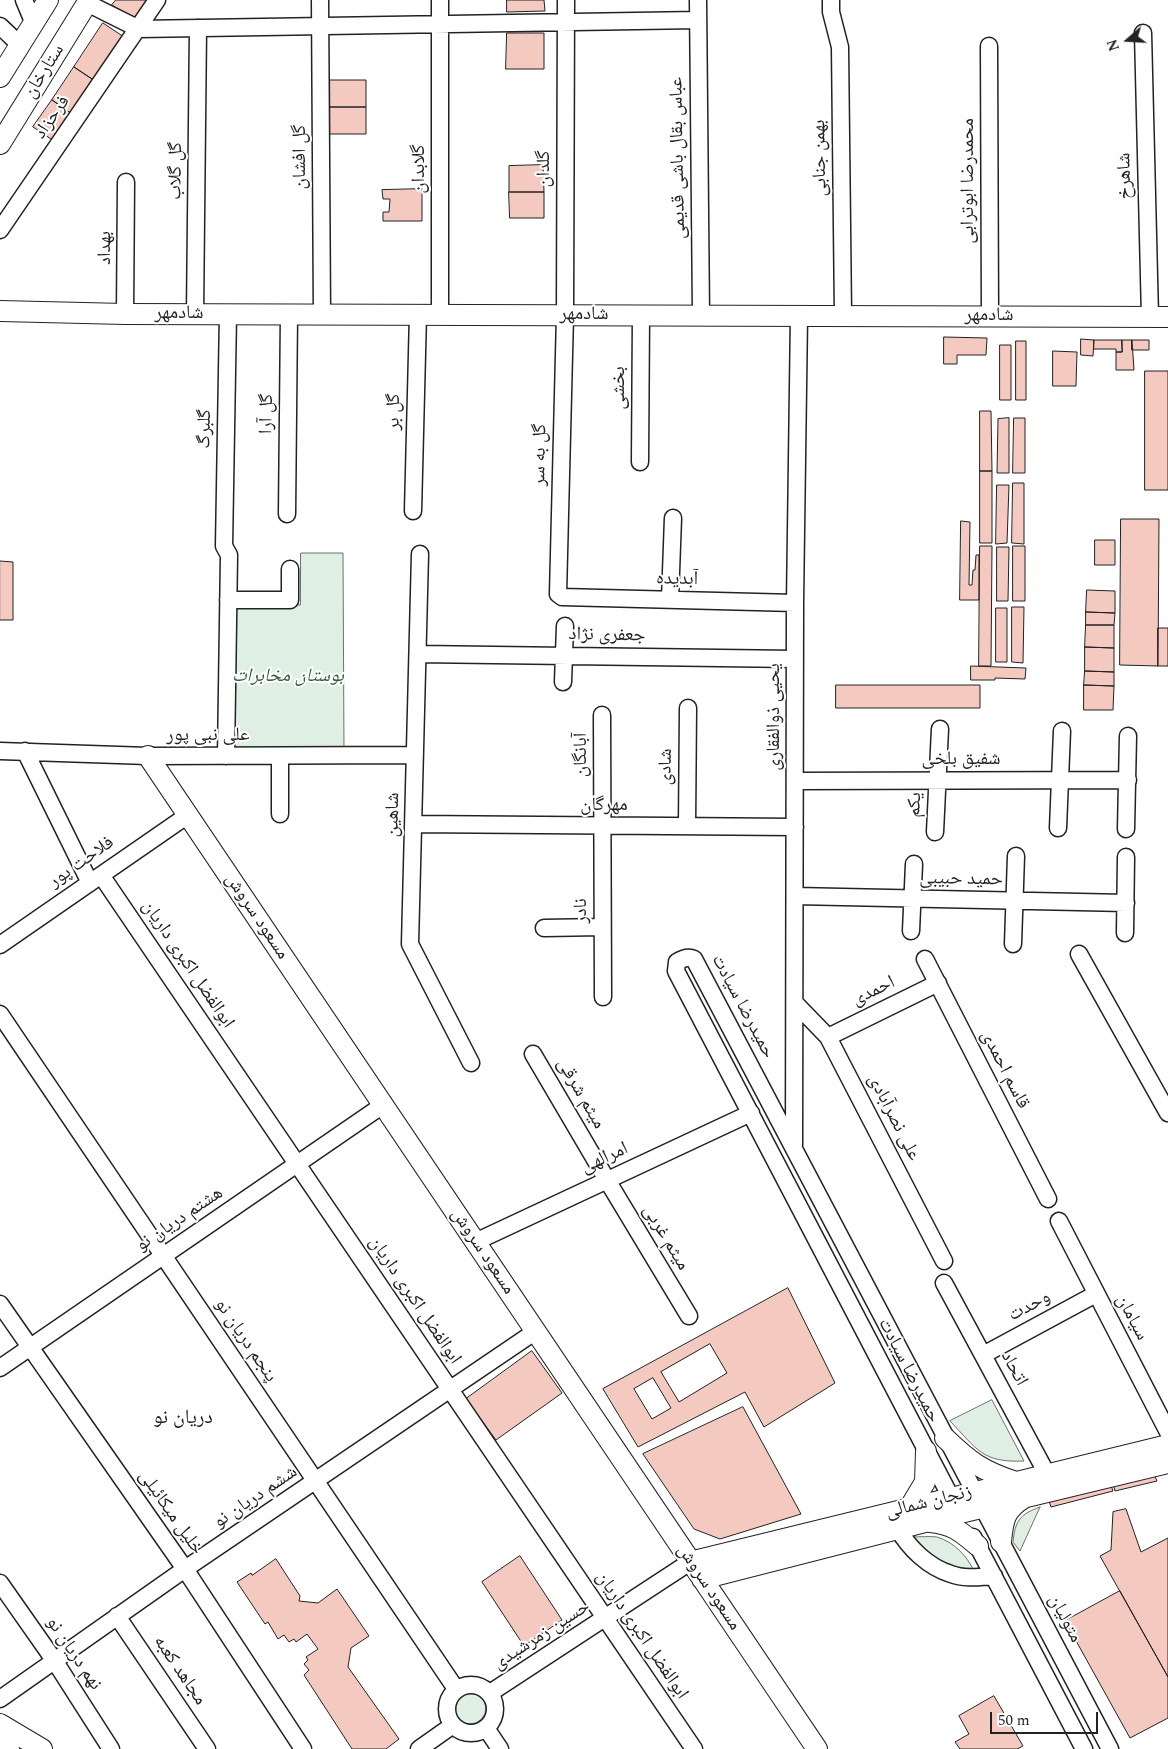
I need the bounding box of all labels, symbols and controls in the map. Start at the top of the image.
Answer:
north arrow [1103,15,1153,65]
text: N [1102,36,1125,54]
street label: ستارخان [20,41,70,103]
street label: عباس بقال باشی قدیمی [666,77,692,239]
street label: فرحزاد [30,92,76,144]
street label: محمدرضا ابوترابی [958,118,980,244]
street label: بهمن جنابی [809,119,833,197]
street label: گل افشان [290,125,312,189]
street label: گل گلاب [165,142,189,200]
street label: گلابدان [409,144,431,194]
street label: گلدان [534,150,556,188]
street label: شاهرخ [1114,152,1138,200]
street label: بهداد [95,231,117,265]
street label: شادمهر [155,303,203,325]
street label: شادمهر [560,304,608,326]
street label: شادمهر [965,305,1013,327]
street label: بخشی [609,366,631,410]
street label: گل بر [383,393,407,431]
street label: گل آرا [256,394,280,434]
street label: گلبرگ [194,409,218,449]
street label: گل به سر [529,424,553,486]
street label: آبدیده [656,568,698,592]
street label: جعفری نژاد [568,624,646,648]
street label: یحیی ذوالفقاری [764,663,786,771]
park label: بوستان مخابرات [232,666,344,688]
street label: علی نبی پور [166,725,250,747]
street label: آبانگان [571,733,593,777]
street label: شادی [655,748,679,786]
street label: شفیق بلخی [921,749,1001,771]
street label: شاهین [382,792,406,838]
street label: یکم [904,792,928,818]
street label: مهرگان [580,795,628,817]
street label: فلاحت پور [45,832,119,894]
street label: حمید حبیبی [919,868,1003,892]
street label: مسعود سروش [219,870,293,964]
street label: ابوالفضل اکبری داریان [136,897,238,1033]
street label: نادر [571,898,593,924]
street label: حمیدرضا سیادت [705,951,779,1063]
street label: احمدی [849,972,899,1012]
street label: قاسم احمدی [974,1027,1034,1113]
street label: میثم شرقی [551,1054,609,1134]
street label: علی نصرآبادی [862,1071,924,1165]
street label: امرالهی [578,1138,632,1180]
street label: هشتم دریان‌ نو [132,1182,228,1258]
street label: میثم غربی [637,1201,693,1275]
street label: مسعود سروش [445,1205,519,1299]
street label: ابوالفضل اکبری داریان [363,1233,465,1369]
street label: وحدت [1005,1286,1055,1328]
street label: سیامان [1109,1291,1153,1345]
street label: پنجم دریان‌ نو [209,1295,281,1387]
street label: حمیدرضا سیادت [872,1315,944,1427]
street label: اتحاد [994,1348,1032,1390]
district label: دریان نو [153,1407,213,1431]
street label: ششم دریان‌ نو [210,1462,302,1534]
street label: خلیل میکائیلی [132,1466,208,1560]
street label: زنجان شمالی [883,1481,975,1525]
street label: مسعود سروش [671,1541,745,1635]
street label: ابوالفضل اکبری داریان [590,1568,692,1704]
street label: متولیان [1042,1591,1086,1647]
street label: حسین زمرشيدی [489,1596,595,1676]
street label: نهم دریان‌ نو [40,1613,106,1695]
street label: مجاهد کعبه [147,1632,211,1710]
scale bar [993,1702,1100,1734]
text: 50 m [998,1709,1030,1732]

